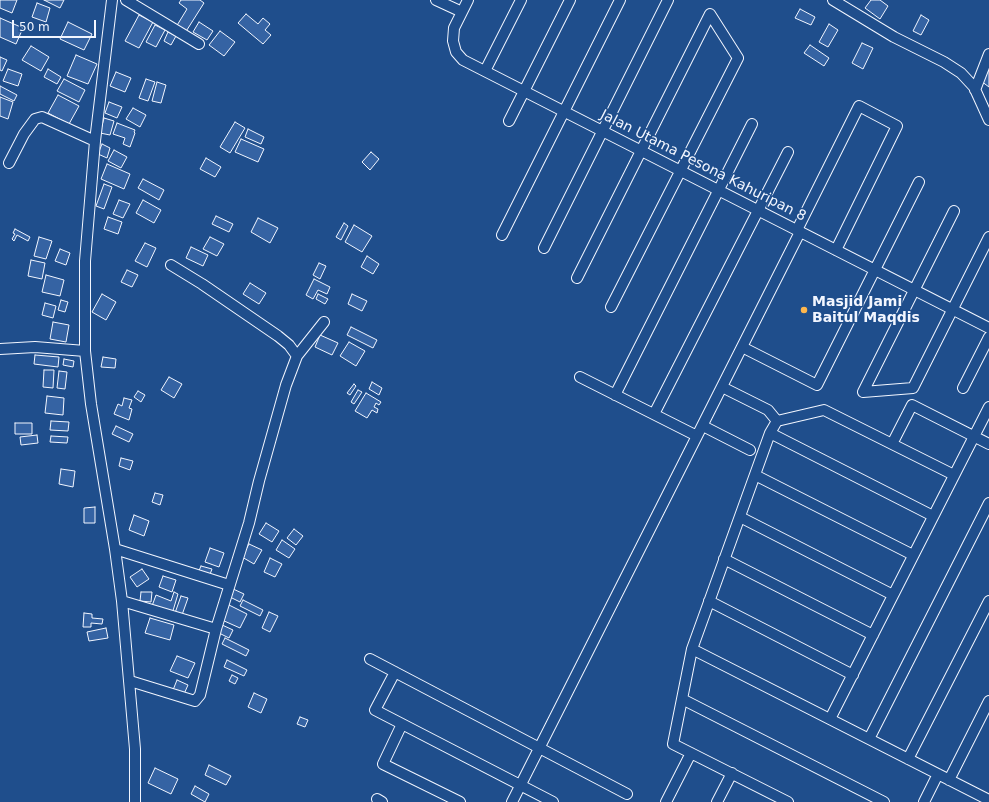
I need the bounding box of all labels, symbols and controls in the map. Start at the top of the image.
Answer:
scale bar [14,12,98,38]
text: 50 m [19,20,50,34]
street label: Jalan Utama Pesona Kahuripan 8 [597,107,809,225]
place label: Masjid Jami Baitul Maqdis [812,294,920,326]
marker: Masjid Jami Baitul Maqdis [799,305,809,315]

